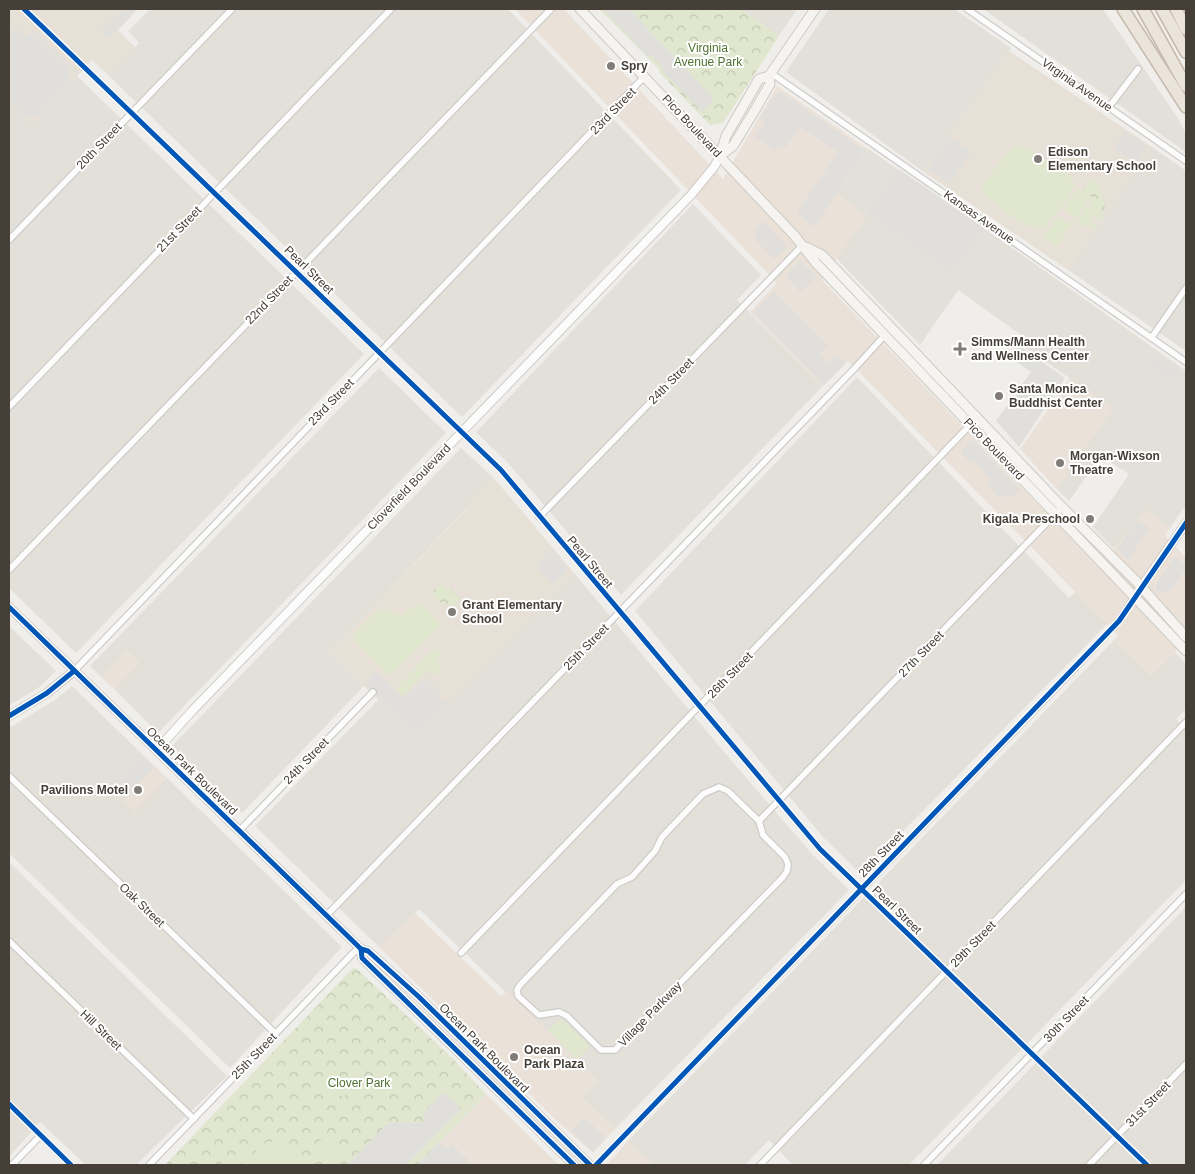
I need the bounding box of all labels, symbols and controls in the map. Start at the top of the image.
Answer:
park label: Virginia Avenue Park [674,41,743,69]
street label: Virginia Avenue [1039,55,1115,115]
place label: Spry [621,59,648,73]
marker: Spry [605,60,617,72]
street label: 23rd Street [587,84,639,137]
street label: Pico Boulevard [659,92,725,160]
street label: 20th Street [74,120,125,172]
place label: Edison Elementary School [1048,145,1156,173]
marker: Edison Elementary School [1032,153,1044,165]
street label: Kansas Avenue [941,187,1017,247]
street label: 21st Street [154,203,205,255]
street label: Pearl Street [281,243,337,298]
street label: 22nd Street [242,272,296,327]
place label: Simms/Mann Health and Wellness Center [971,335,1089,363]
marker: Simms/Mann Health and Wellness Center [953,342,967,356]
street label: 24th Street [646,355,697,407]
street label: 23rd Street [305,375,357,428]
place label: Santa Monica Buddhist Center [1009,382,1103,410]
marker: Santa Monica Buddhist Center [993,390,1005,402]
street label: Pico Boulevard [961,415,1027,483]
street label: Cloverfield Boulevard [364,441,454,533]
place label: Morgan-Wixson Theatre [1070,449,1160,477]
marker: Morgan-Wixson Theatre [1054,457,1066,469]
place label: Kigala Preschool [983,512,1080,526]
marker: Kigala Preschool [1084,513,1096,525]
street label: Pearl Street [564,533,616,591]
place label: Grant Elementary School [462,598,562,626]
marker: Grant Elementary School [446,606,458,618]
street label: 25th Street [561,621,612,673]
street label: 27th Street [896,628,947,680]
street label: 26th Street [705,649,756,701]
street label: Ocean Park Boulevard [144,724,240,818]
street label: 24th Street [281,735,332,787]
place label: Pavilions Motel [41,783,128,797]
marker: Pavilions Motel [132,784,144,796]
street label: 28th Street [856,828,907,880]
street label: Oak Street [117,880,168,930]
street label: Pearl Street [869,883,925,938]
street label: 29th Street [948,918,999,970]
street label: Village Parkway [615,979,685,1049]
street label: 30th Street [1041,993,1092,1045]
street label: Ocean Park Boulevard [436,1000,532,1096]
street label: Hill Street [77,1007,125,1054]
street label: 25th Street [229,1030,280,1082]
place label: Ocean Park Plaza [524,1043,584,1071]
marker: Ocean Park Plaza [508,1051,520,1063]
park label: Clover Park [328,1076,391,1090]
street label: 31st Street [1123,1078,1174,1130]

